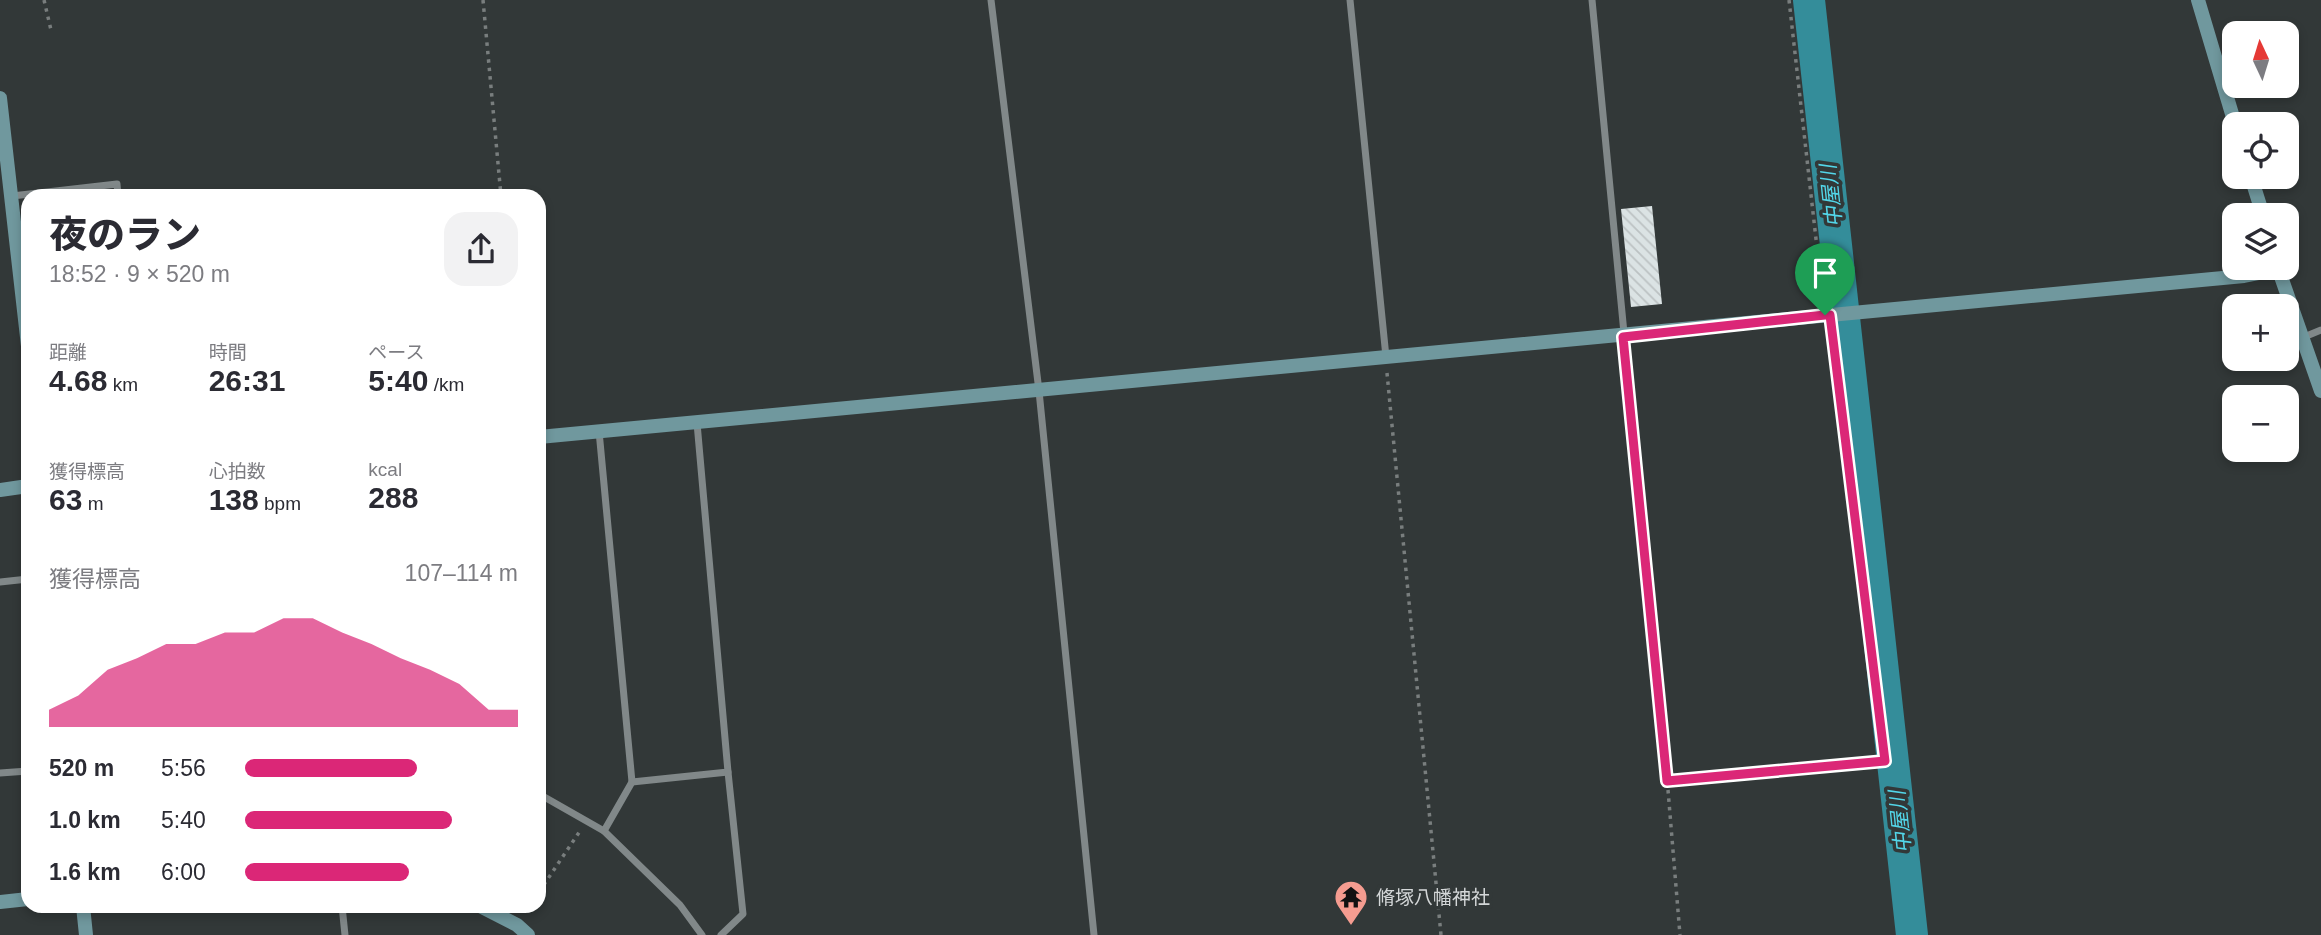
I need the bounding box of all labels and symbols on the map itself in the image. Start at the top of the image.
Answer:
north arrow [2222,21,2300,98]
water label: 中屋川 [1816,161,1846,229]
pin [1795,243,1855,315]
water label: 中屋川 [1885,787,1915,855]
temple icon: 脩塚八幡神社 [1332,878,1370,927]
place label: 脩塚八幡神社 [1376,887,1490,908]

